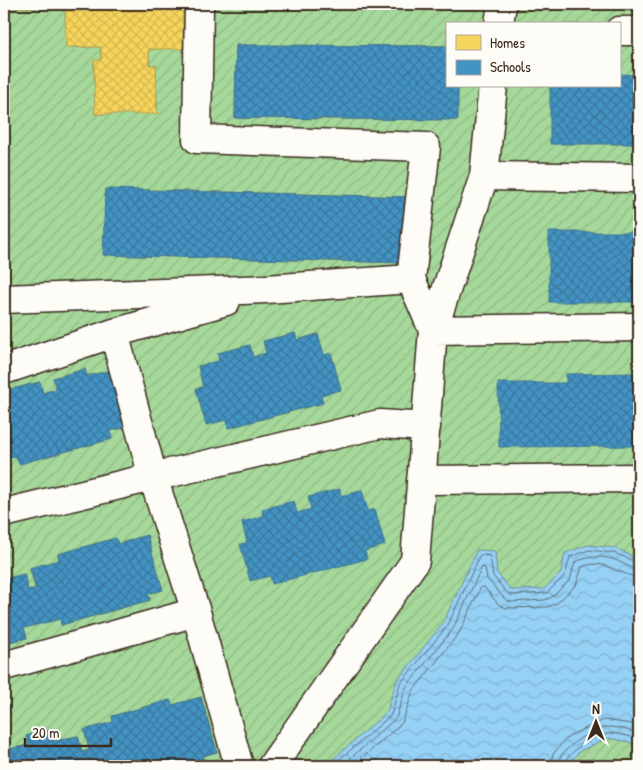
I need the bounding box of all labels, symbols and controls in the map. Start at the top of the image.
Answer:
legend [446,22,620,88]
text: Homes [490,32,525,53]
text: Schools [490,56,531,77]
north arrow [570,698,620,748]
text: N [592,699,600,718]
scale bar [25,715,111,747]
text: 20 m [32,722,59,743]

